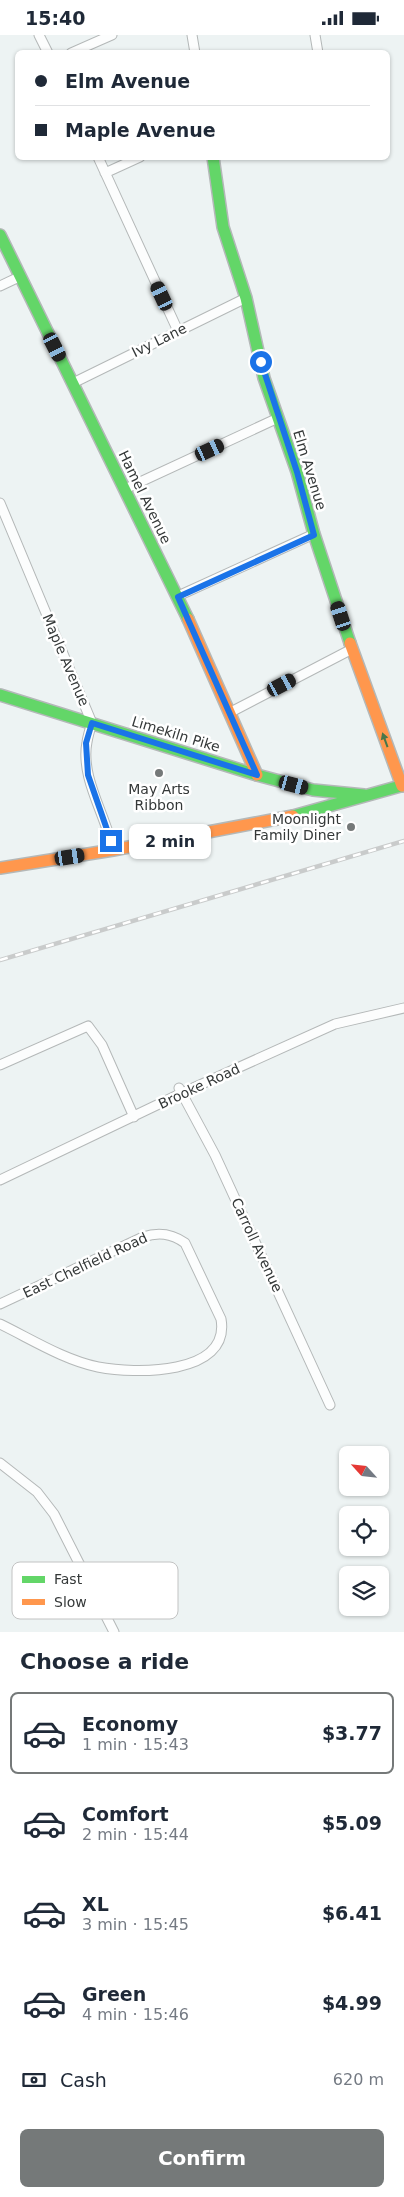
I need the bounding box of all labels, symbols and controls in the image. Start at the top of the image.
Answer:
text: 15:40 [25,7,85,29]
text: Elm Avenue [65,70,190,92]
text: Maple Avenue [65,119,216,141]
car [148,279,175,313]
street label: Ivy Lane [129,320,189,360]
car [41,330,68,364]
route start [250,351,272,373]
street label: Elm Avenue [290,428,330,512]
car [193,437,226,463]
street label: Hamel Avenue [116,448,174,546]
car [329,599,352,633]
street label: Maple Avenue [39,612,93,708]
car [265,671,298,699]
street label: Limekiln Pike [130,713,222,755]
one-way arrow [381,732,389,747]
marker: May Arts Ribbon [153,767,165,779]
car [277,774,310,796]
place label: May Arts Ribbon [128,781,190,813]
place label: Moonlight Family Diner [254,811,341,843]
marker: Moonlight Family Diner [345,821,357,833]
callout: 2 min [128,823,211,859]
route end [100,830,122,852]
text: 2 min [145,832,195,851]
car [54,847,85,867]
street label: Brooke Road [156,1060,242,1112]
street label: Carroll Avenue [228,1195,286,1295]
street label: East Chelfield Road [20,1229,150,1301]
north arrow [339,1446,389,1496]
map controls [339,1446,389,1616]
button: locate [339,1506,389,1556]
legend [12,1562,178,1619]
button: layers [339,1566,389,1616]
text: Fast [54,1571,83,1587]
text: Slow [54,1594,87,1610]
text: Choose a ride [20,1649,189,1674]
icon: car [22,1711,67,1756]
text: Economy [82,1713,178,1735]
text: $3.77 [322,1722,382,1744]
text: 1 min · 15:43 [82,1735,189,1754]
icon: car [22,1801,67,1846]
text: Comfort [82,1803,169,1825]
text: $5.09 [322,1812,382,1834]
text: 2 min · 15:44 [82,1825,189,1844]
icon: car [22,1891,67,1936]
text: XL [82,1893,109,1915]
text: $6.41 [322,1902,382,1924]
text: 3 min · 15:45 [82,1915,189,1934]
icon: car [22,1981,67,2026]
text: Green [82,1983,146,2005]
text: $4.99 [322,1992,382,2014]
text: 4 min · 15:46 [82,2005,189,2024]
icon: cash [20,2066,48,2094]
text: Cash [60,2069,107,2091]
text: 620 m [333,2070,384,2089]
button: Confirm [20,2129,384,2187]

